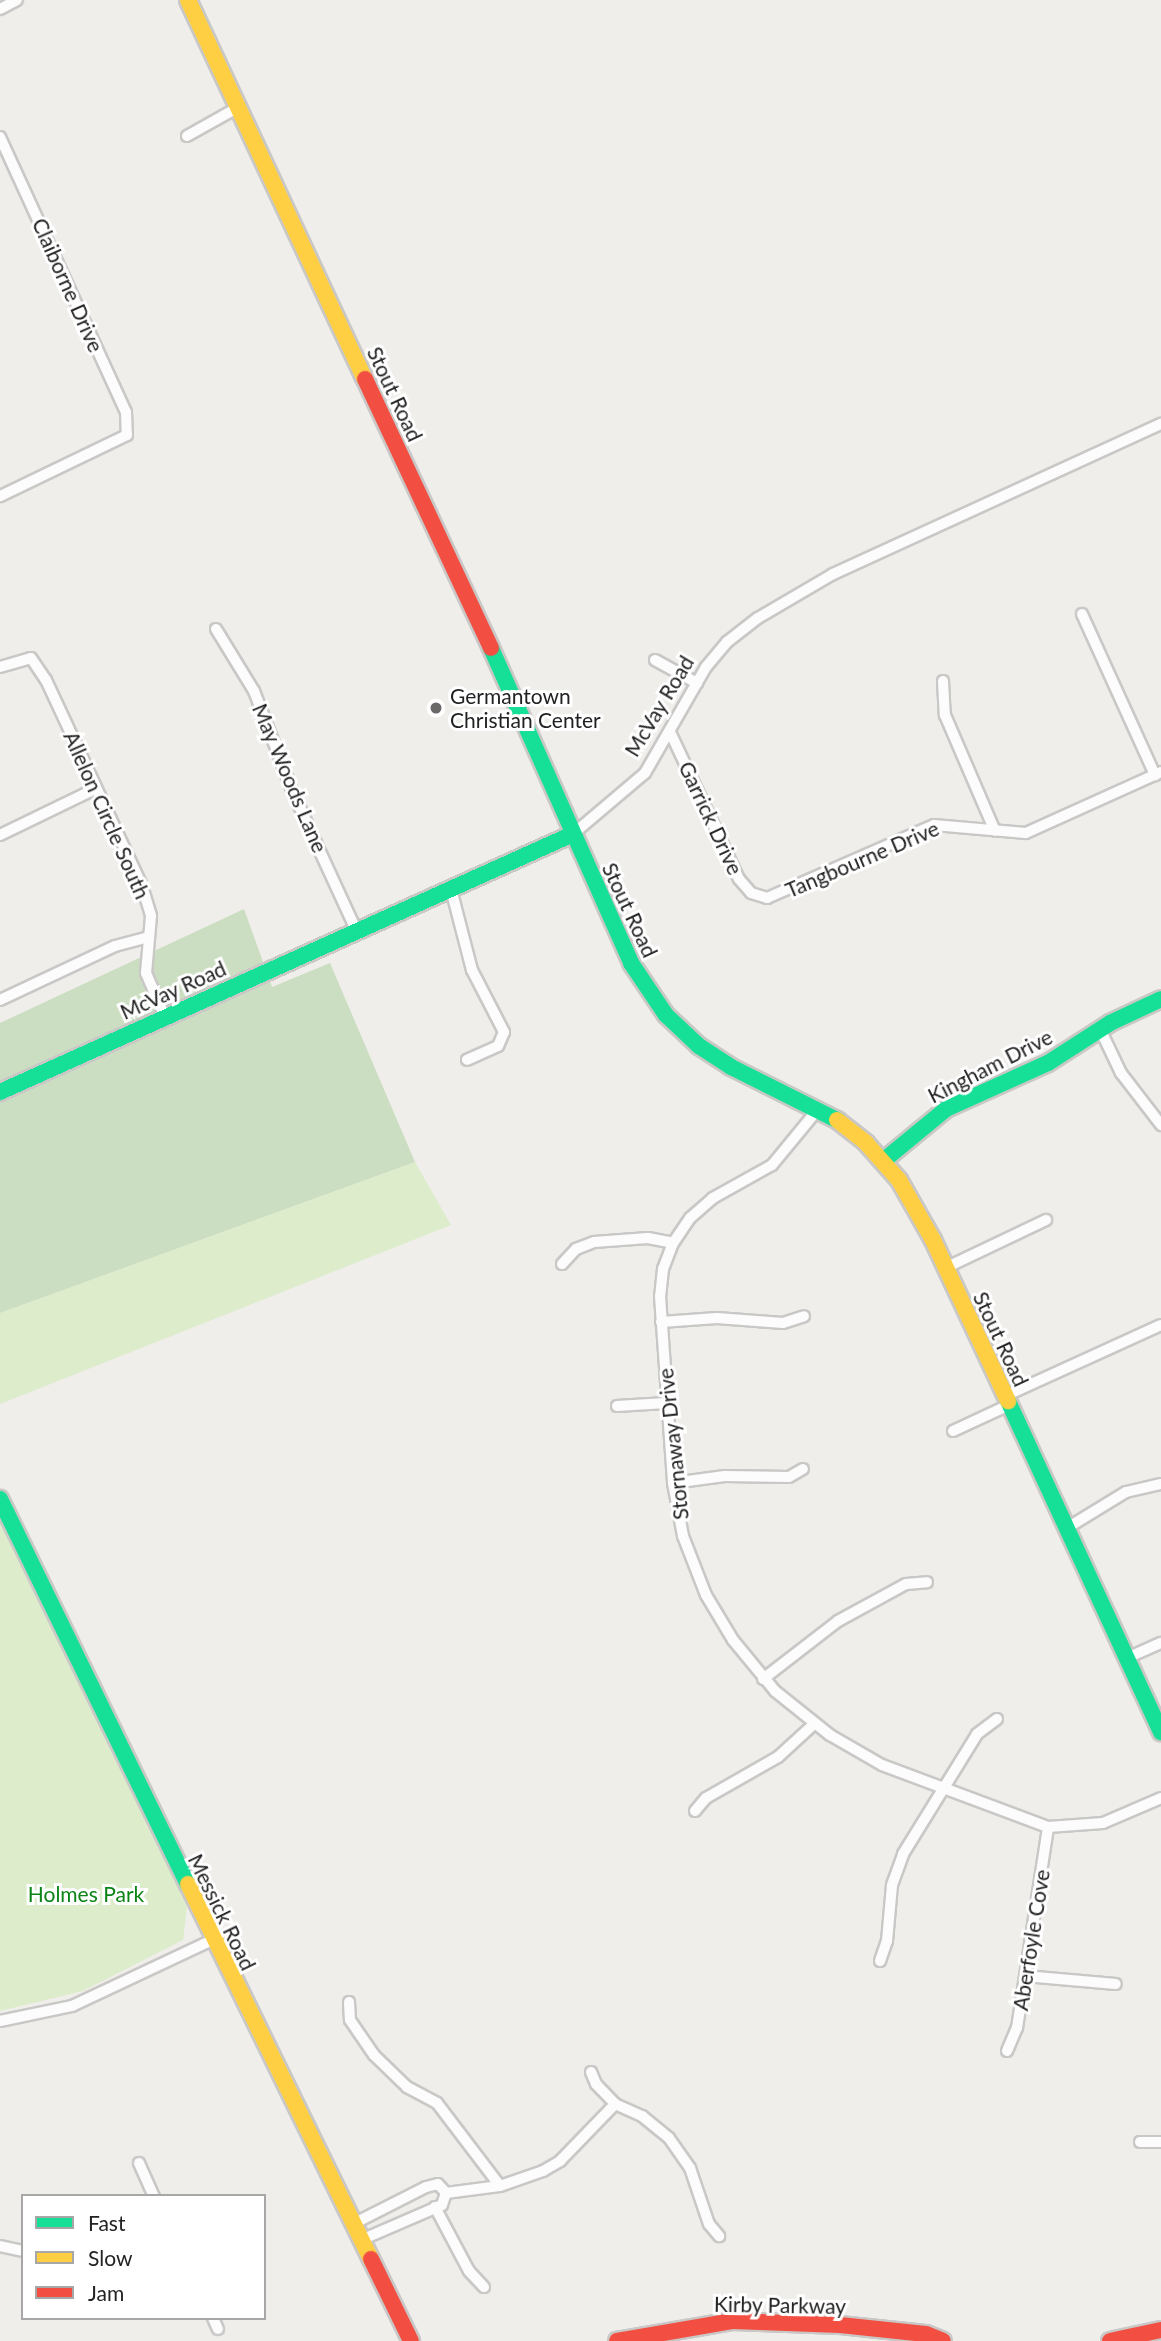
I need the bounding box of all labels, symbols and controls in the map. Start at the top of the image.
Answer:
street label: Claiborne Drive [27,214,109,356]
street label: Stout Road [362,343,428,445]
street label: McVay Road [619,651,699,761]
place label: Germantown Christian Center [450,683,601,733]
street label: May Woods Lane [247,699,333,857]
marker: Germantown Christian Center [428,700,444,716]
street label: Allelon Circle South [59,727,155,903]
street label: Garrick Drive [674,757,748,879]
street label: Tangbourne Drive [781,815,943,903]
street label: Stout Road [597,859,663,961]
street label: McVay Road [116,955,230,1025]
street label: Kingham Drive [923,1024,1057,1108]
street label: Stout Road [968,1288,1034,1390]
street label: Stornaway Drive [652,1367,694,1521]
street label: Messick Road [183,1850,261,1974]
street label: Aberfoyle Cove [1007,1868,1055,2012]
park label: Holmes Park [28,1881,144,1907]
legend [21,2194,266,2320]
text: Fast [88,2210,125,2235]
text: Slow [88,2245,132,2270]
text: Jam [88,2280,124,2305]
street label: Kirby Parkway [713,2291,847,2319]

